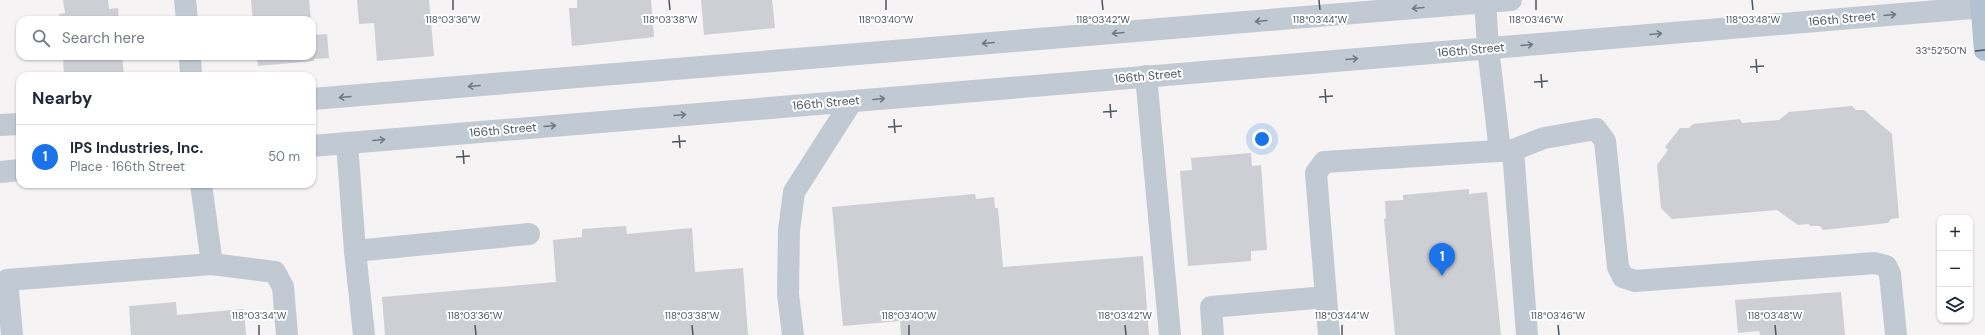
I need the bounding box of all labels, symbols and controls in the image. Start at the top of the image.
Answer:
one-way arrow [1412,4,1425,11]
street label: 166th Street [1808,8,1877,30]
one-way arrow [1883,11,1896,18]
text: 118°03'36"W [426,13,481,26]
text: 118°03'38"W [643,13,698,26]
text: 118°03'40"W [858,13,914,26]
text: 118°03'42"W [1076,13,1130,26]
text: 118°03'44"W [1293,13,1347,26]
text: 118°03'46"W [1509,13,1564,26]
text: 118°03'48"W [1726,13,1780,26]
search box [16,16,316,60]
one-way arrow [1255,17,1268,24]
icon: search [30,27,52,49]
text: Search here [62,28,145,48]
one-way arrow [1111,29,1124,36]
one-way arrow [1650,31,1663,38]
street label: 166th Street [1437,39,1506,61]
one-way arrow [982,40,995,47]
one-way arrow [1520,41,1533,49]
text: 33°52'50"N [1916,44,1967,57]
one-way arrow [1346,56,1359,63]
street label: 166th Street [1114,65,1183,87]
one-way arrow [468,82,481,89]
text: Nearby [32,87,92,109]
street label: 166th Street [792,92,861,114]
one-way arrow [339,93,352,100]
one-way arrow [872,95,885,102]
one-way arrow [673,112,686,119]
street label: 166th Street [469,119,538,141]
one-way arrow [543,123,556,130]
your location [1252,129,1272,149]
one-way arrow [372,137,385,144]
text: IPS Industries, Inc. [70,138,203,158]
text: 1 [43,148,47,165]
text: 50 m [268,148,300,165]
text: Place · 166th Street [70,158,185,175]
map controls [1937,215,1973,323]
button: + [1937,215,1973,251]
pin: 1 [1429,243,1455,276]
button: − [1937,251,1973,287]
button: layers [1937,287,1973,323]
text: 118°03'34"W [232,309,287,322]
text: 118°03'36"W [448,309,503,322]
text: 118°03'38"W [665,309,720,322]
text: 118°03'40"W [881,309,937,322]
text: 118°03'42"W [1098,309,1152,322]
text: 118°03'44"W [1315,309,1369,322]
text: 118°03'46"W [1531,309,1586,322]
text: 118°03'48"W [1748,309,1802,322]

